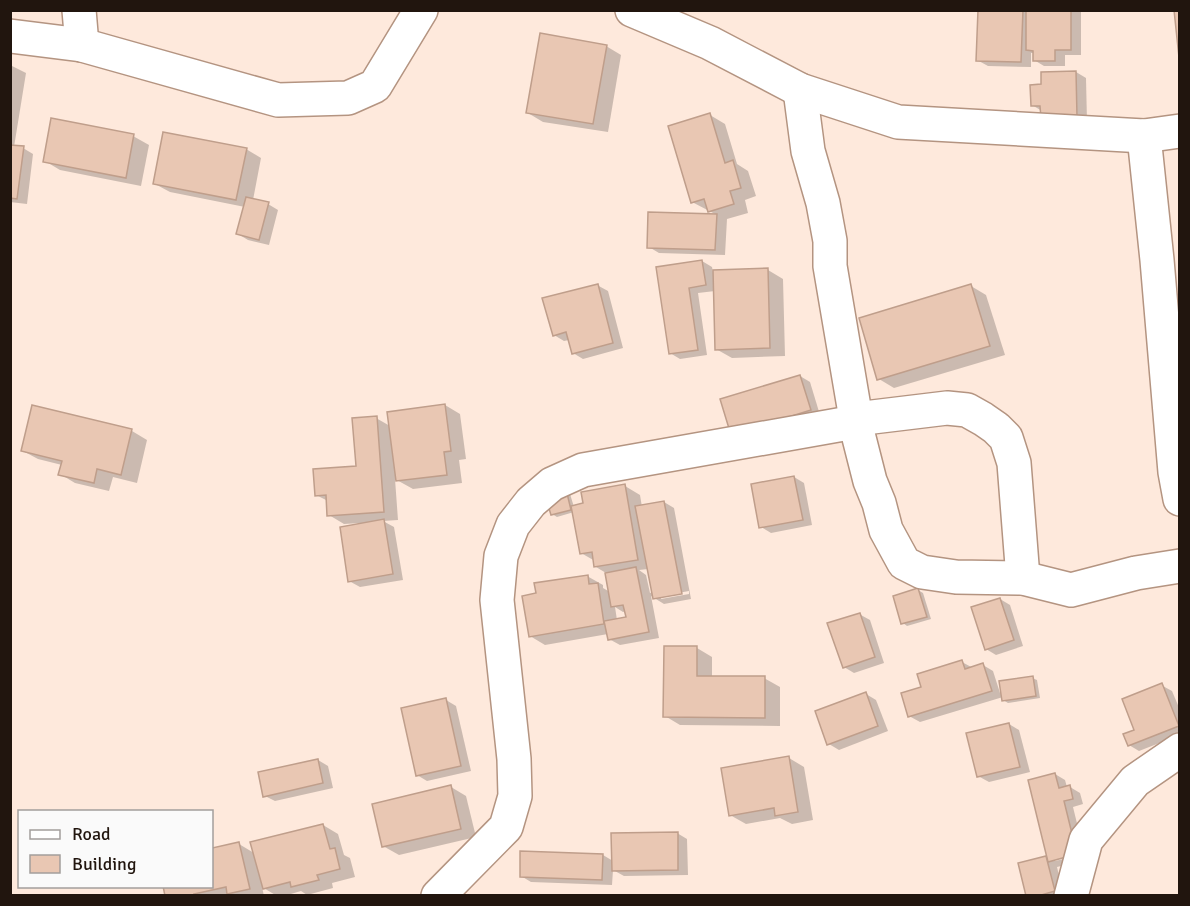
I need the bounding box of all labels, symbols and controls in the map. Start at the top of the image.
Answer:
legend [18,810,213,888]
text: Road [72,823,111,845]
text: Building [72,853,136,875]

